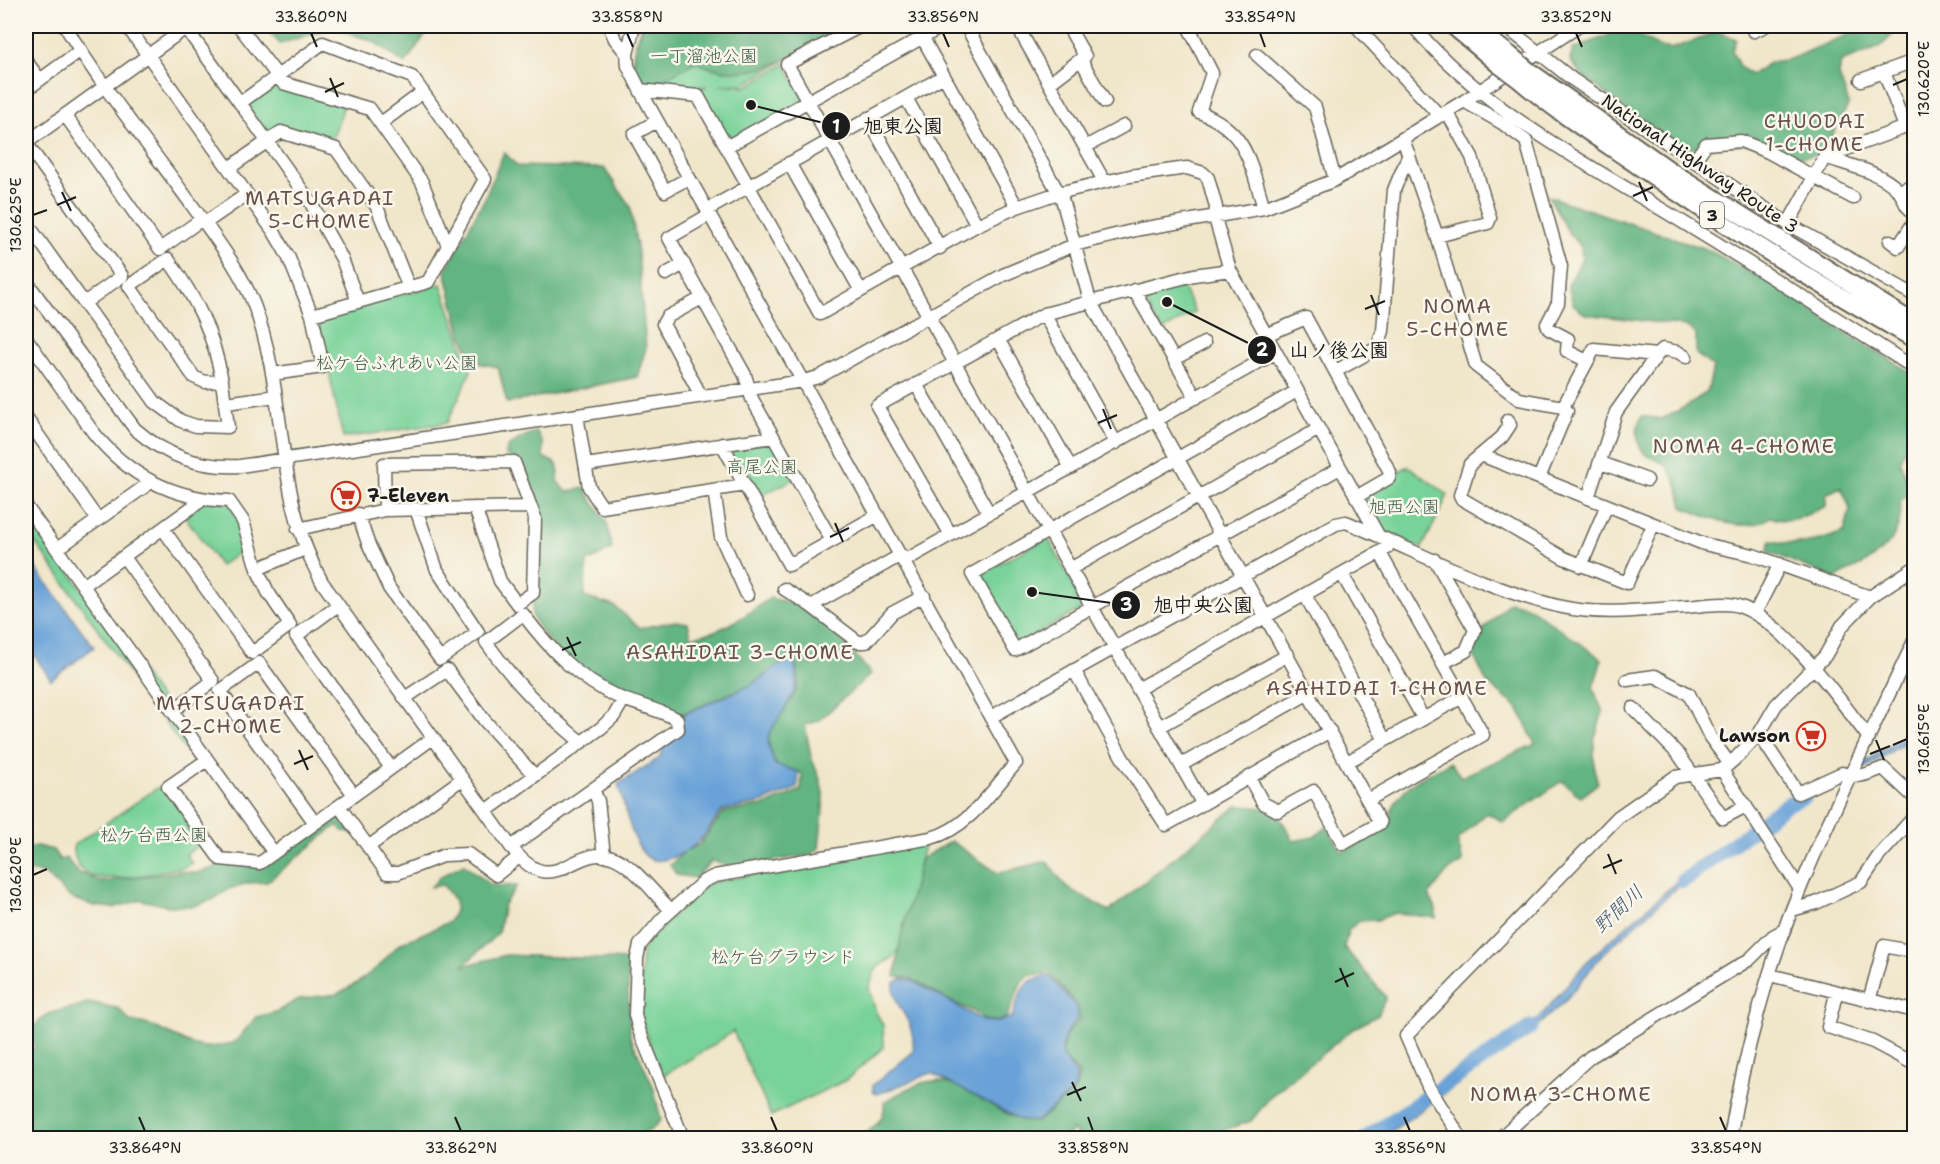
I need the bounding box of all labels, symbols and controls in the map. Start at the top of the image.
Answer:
text: 33.860°N [274,7,348,27]
text: 33.858°N [591,7,663,27]
text: 33.856°N [907,7,979,27]
text: 33.854°N [1224,7,1296,27]
text: 33.852°N [1540,7,1612,27]
text: 130.620°E [1914,41,1934,117]
park label: 一丁溜池公園 [650,44,758,68]
street label: National Highway Route 3 [1597,90,1803,238]
callout: 旭東公園 [821,107,955,145]
district label: CHUODAI 1-CHOME [1764,108,1866,157]
text: 旭東公園 [863,113,943,139]
text: 1 [832,115,840,139]
text: 130.625°E [6,177,26,253]
district label: MATSUGADAI 5-CHOME [245,185,395,234]
road number: 3 [1700,202,1724,228]
district label: NOMA 5-CHOME [1406,293,1510,342]
callout: 山ノ後公園 [1247,331,1401,369]
text: 山ノ後公園 [1289,337,1389,363]
text: 2 [1256,338,1269,362]
park label: 松ケ台ふれあい公園 [316,351,478,375]
district label: NOMA 4-CHOME [1653,433,1835,459]
park label: 高尾公園 [726,455,798,479]
supermarket icon: 7-Eleven [330,480,362,512]
place label: 7-Eleven [367,484,449,508]
park label: 旭西公園 [1368,495,1440,519]
callout: 旭中央公園 [1111,586,1265,624]
text: 旭中央公園 [1153,592,1253,618]
text: 3 [1120,593,1132,617]
district label: ASAHIDAI 3-CHOME [626,639,854,665]
district label: ASAHIDAI 1-CHOME [1266,675,1488,701]
district label: MATSUGADAI 2-CHOME [156,690,306,739]
text: 130.615°E [1914,704,1934,774]
supermarket icon: Lawson [1795,720,1827,752]
place label: Lawson [1719,724,1790,748]
park label: 松ケ台西公園 [100,823,208,847]
text: 130.620°E [6,837,26,913]
water label: 野間川 [1587,879,1649,939]
park label: 松ケ台グラウンド [711,945,855,969]
district label: NOMA 3-CHOME [1470,1081,1652,1107]
text: 33.864°N [109,1138,181,1158]
text: 33.862°N [425,1138,497,1158]
text: 33.860°N [740,1138,814,1158]
text: 33.858°N [1057,1138,1129,1158]
text: 33.856°N [1374,1138,1446,1158]
text: 33.854°N [1690,1138,1762,1158]

